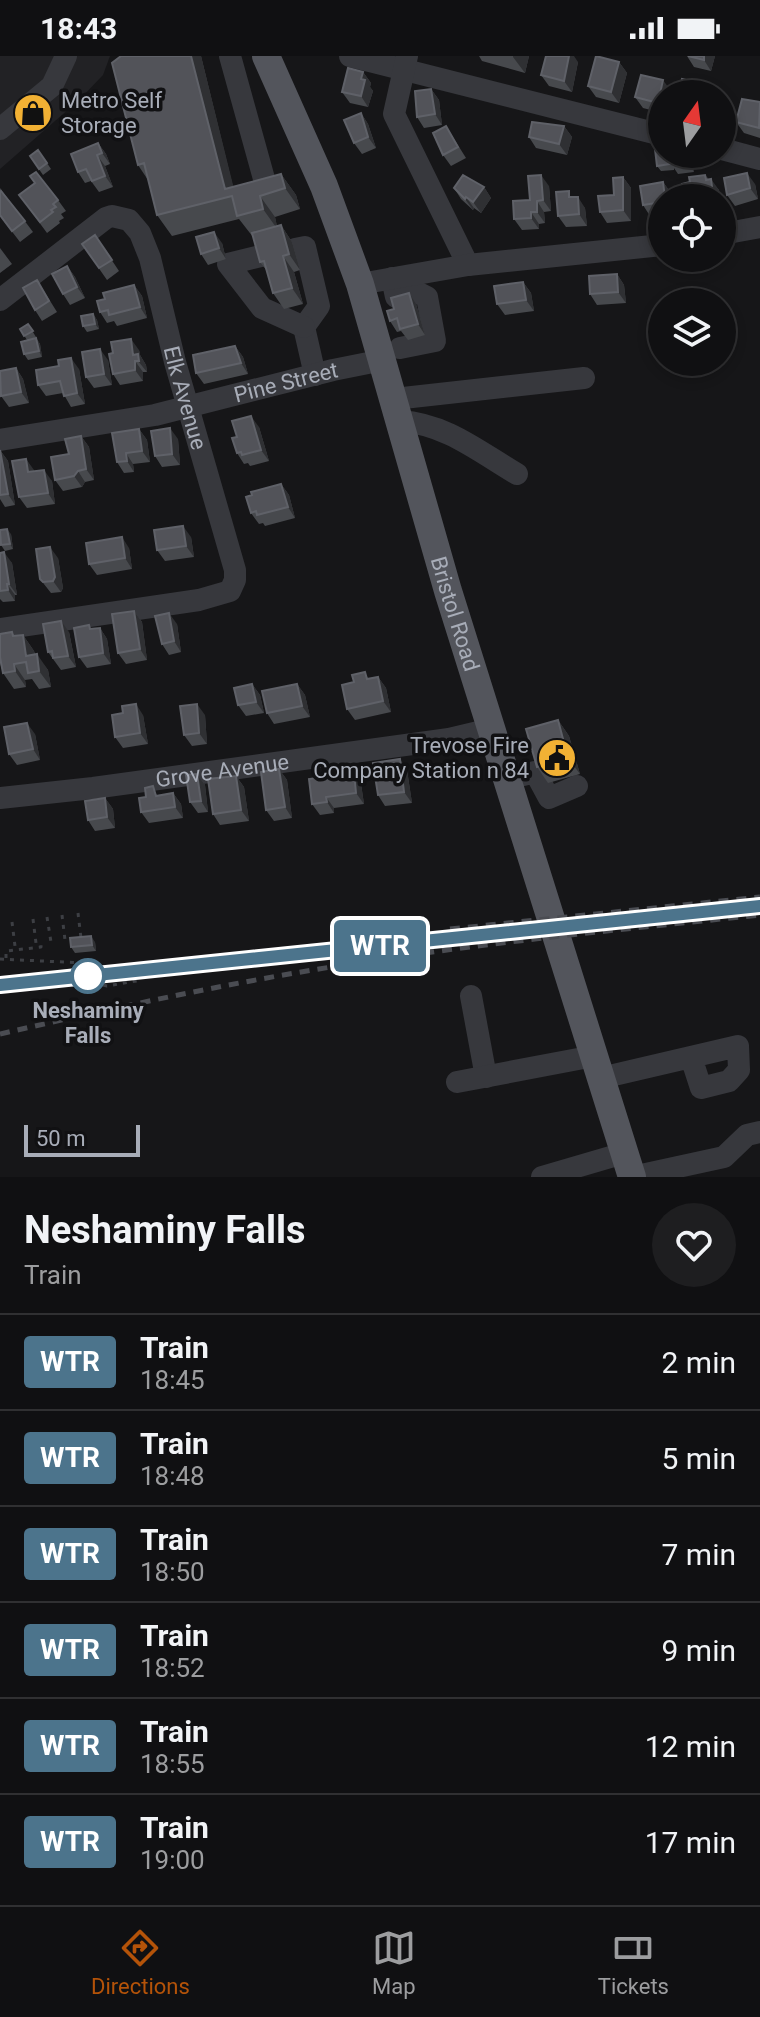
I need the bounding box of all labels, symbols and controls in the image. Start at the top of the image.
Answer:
text: 18:43 [40,11,117,46]
north arrow [648,80,736,168]
map controls [648,80,736,376]
place label: Metro Self Storage [61,88,162,138]
shop icon: Metro Self Storage [12,92,54,134]
button: locate [648,184,736,272]
button: layers [648,288,736,376]
street label: Elk Avenue [159,344,212,453]
street label: Pine Street [231,357,340,408]
street label: Bristol Road [426,554,484,674]
place label: Trevose Fire Company Station n 84 [313,733,529,783]
public building icon: Trevose Fire Company Station n 84 [536,737,578,779]
street label: Grove Avenue [154,749,291,792]
line badge: WTR [334,920,426,972]
text: WTR [350,929,410,962]
marker: Neshaminy Falls [71,959,105,993]
place label: Neshaminy Falls [32,998,144,1048]
scale bar [24,1121,140,1157]
text: 50 m [36,1126,85,1151]
button: heart [652,1203,736,1287]
text: Neshaminy Falls [24,1208,306,1252]
text: Train [24,1260,82,1290]
text: Train [140,1330,209,1365]
text: WTR [40,1345,100,1378]
text: 2 min [662,1345,736,1380]
text: 18:45 [140,1365,205,1395]
text: Train [140,1426,209,1461]
text: WTR [40,1441,100,1474]
text: 5 min [662,1441,736,1476]
text: 18:48 [140,1461,205,1491]
text: Train [140,1522,209,1557]
text: WTR [40,1537,100,1570]
text: 7 min [662,1537,736,1572]
text: 18:50 [140,1557,205,1587]
text: Train [140,1618,209,1653]
text: WTR [40,1633,100,1666]
text: 9 min [662,1633,736,1668]
text: 18:52 [140,1653,205,1683]
text: Train [140,1714,209,1749]
text: WTR [40,1729,100,1762]
text: 12 min [645,1729,736,1764]
text: 18:55 [140,1749,205,1779]
text: Train [140,1810,209,1845]
text: WTR [40,1825,100,1858]
text: 17 min [645,1825,736,1860]
text: 19:00 [140,1845,205,1875]
tab: Directions [91,1926,190,1999]
tab: Map [372,1926,416,1999]
tab: Tickets [598,1926,669,1999]

